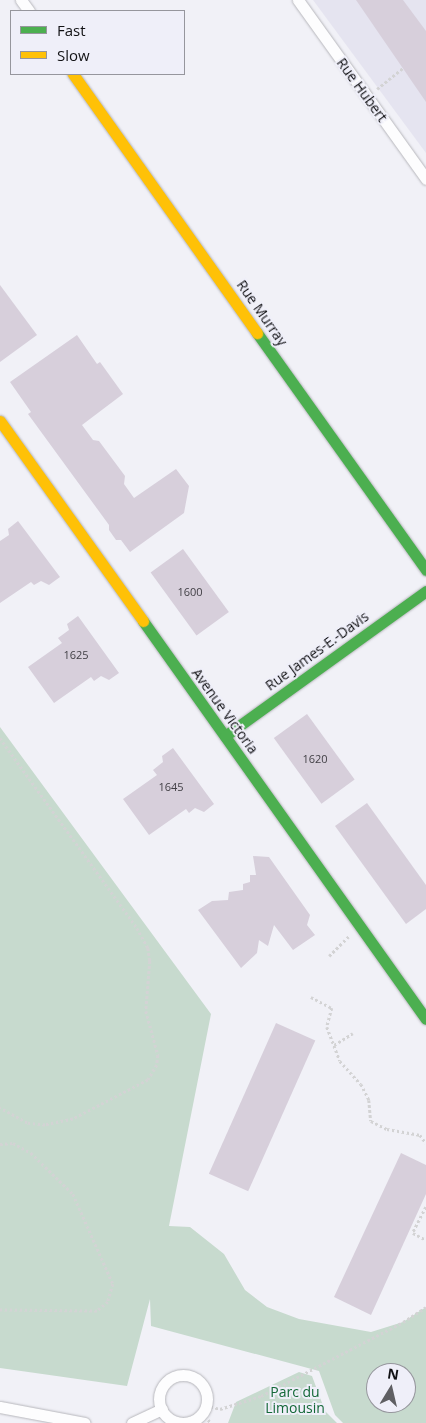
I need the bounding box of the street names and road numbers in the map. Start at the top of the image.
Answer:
street label: Rue Hubert [333,55,391,125]
street label: Rue Murray [233,277,291,349]
street label: Rue James-E.-Davis [262,608,372,694]
street label: Avenue Victoria [188,665,262,757]

